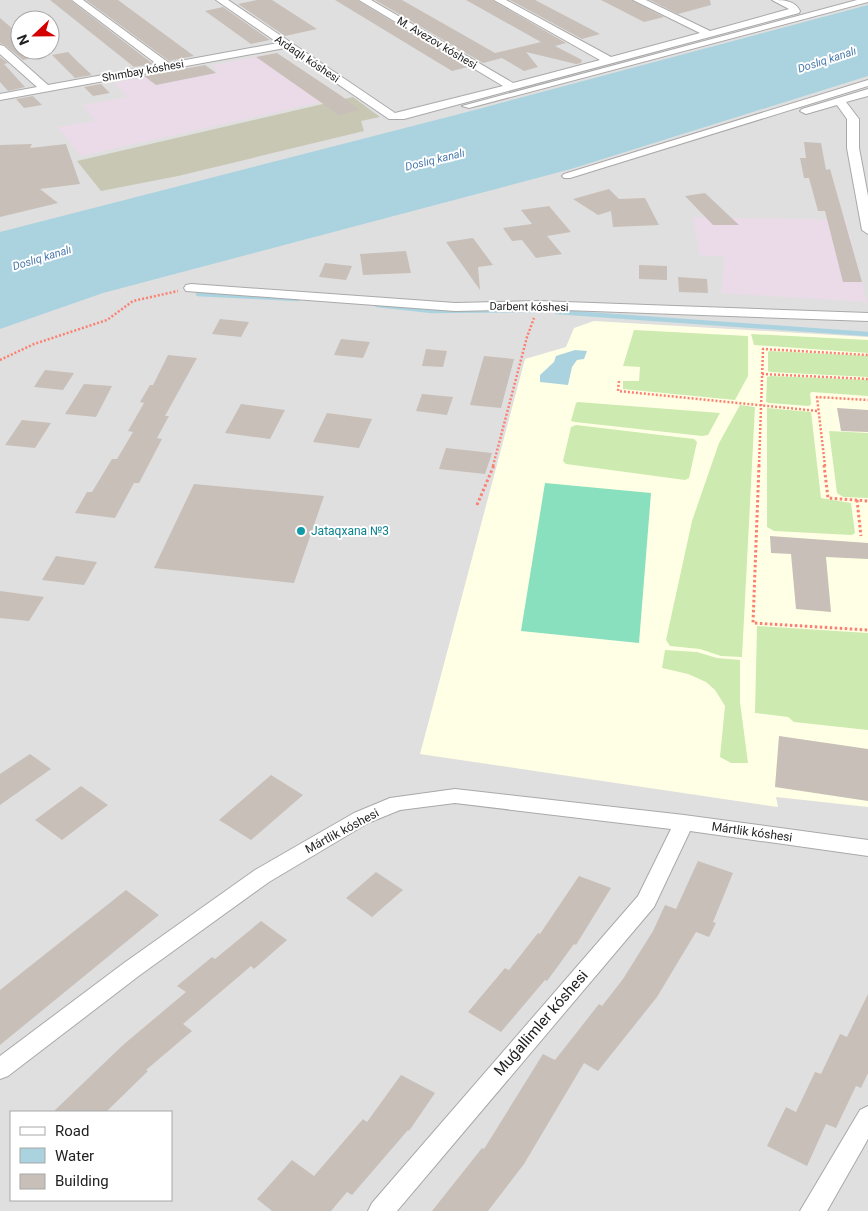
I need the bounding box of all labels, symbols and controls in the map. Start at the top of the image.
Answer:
north arrow [10,10,60,60]
street label: M. Avezov kóshesi [395,14,479,72]
text: N [14,32,32,47]
street label: Ardaqlı kóshesi [272,33,342,85]
water label: Doslıq kanalı [796,44,858,76]
street label: Shımbay kóshesi [101,57,185,85]
water label: Doslıq kanalı [404,146,466,174]
water label: Doslıq kanalı [11,243,73,273]
street label: Darbent kóshesi [489,300,569,314]
place label: Jataqxana №3 [311,524,389,538]
marker: Jataqxana №3 [295,525,307,537]
street label: Mártlik kóshesi [303,806,381,856]
street label: Mártlik kóshesi [711,819,793,845]
street label: Muǵallimler kóshesi [490,967,592,1079]
legend [10,1111,172,1201]
text: Road [55,1122,89,1140]
text: Water [55,1147,94,1165]
text: Building [55,1172,109,1190]

